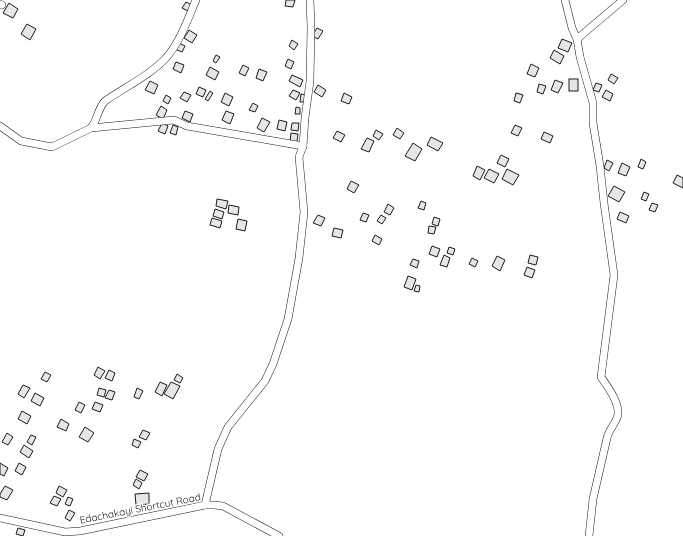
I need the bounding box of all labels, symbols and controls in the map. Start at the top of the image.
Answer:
street label: Edachakayi Shortcut Road [79,490,202,527]

